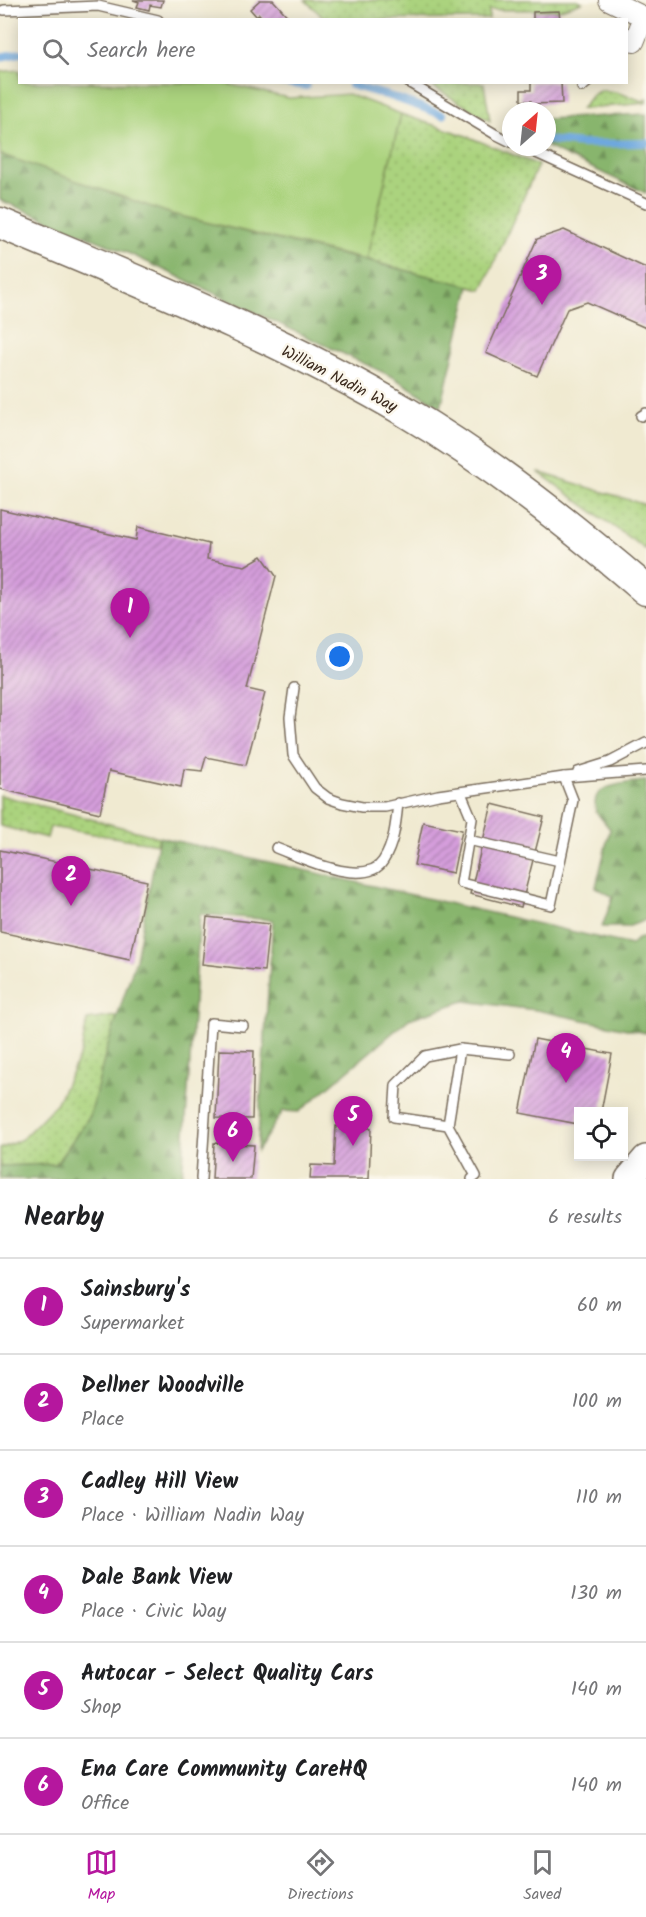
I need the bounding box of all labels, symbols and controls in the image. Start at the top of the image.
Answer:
search box [18,18,628,84]
text: Search here [87,34,195,69]
icon: search [39,35,72,68]
north arrow [502,102,556,156]
pin: 3 [522,256,562,305]
street label: William Nadin Way [277,339,402,420]
pin: 1 [110,588,150,638]
your location [325,642,354,671]
pin: 2 [52,856,90,906]
pin: 4 [546,1034,586,1083]
pin: 5 [334,1096,372,1146]
map controls [574,1107,628,1161]
button: locate [574,1107,628,1161]
pin: 6 [214,1112,252,1162]
text: Nearby [24,1197,104,1239]
text: 6 results [548,1202,622,1234]
text: Sainsbury's [81,1273,190,1308]
text: 1 [40,1290,47,1322]
text: 60 m [577,1290,622,1322]
text: Supermarket [81,1308,184,1340]
text: Dellner Woodville [81,1369,244,1404]
text: 2 [38,1386,49,1418]
text: 100 m [572,1386,622,1418]
text: Place [81,1404,124,1436]
text: Cadley Hill View [81,1465,238,1500]
text: 3 [38,1482,49,1514]
text: 110 m [576,1482,622,1514]
text: Place · William Nadin Way [81,1500,304,1532]
text: Dale Bank View [81,1561,232,1596]
text: 4 [38,1578,49,1610]
text: 130 m [570,1578,622,1610]
text: Place · Civic Way [81,1596,226,1628]
text: Autocar - Select Quality Cars [81,1657,374,1692]
text: 5 [38,1674,49,1706]
text: 140 m [571,1674,622,1706]
text: Shop [81,1692,121,1724]
text: Ena Care Community CareHQ [81,1753,367,1788]
text: 6 [38,1770,49,1802]
text: 140 m [571,1770,622,1802]
text: Office [81,1788,129,1820]
tab: Map [85,1846,118,1907]
tab: Directions [287,1846,354,1907]
tab: Saved [523,1846,561,1907]

